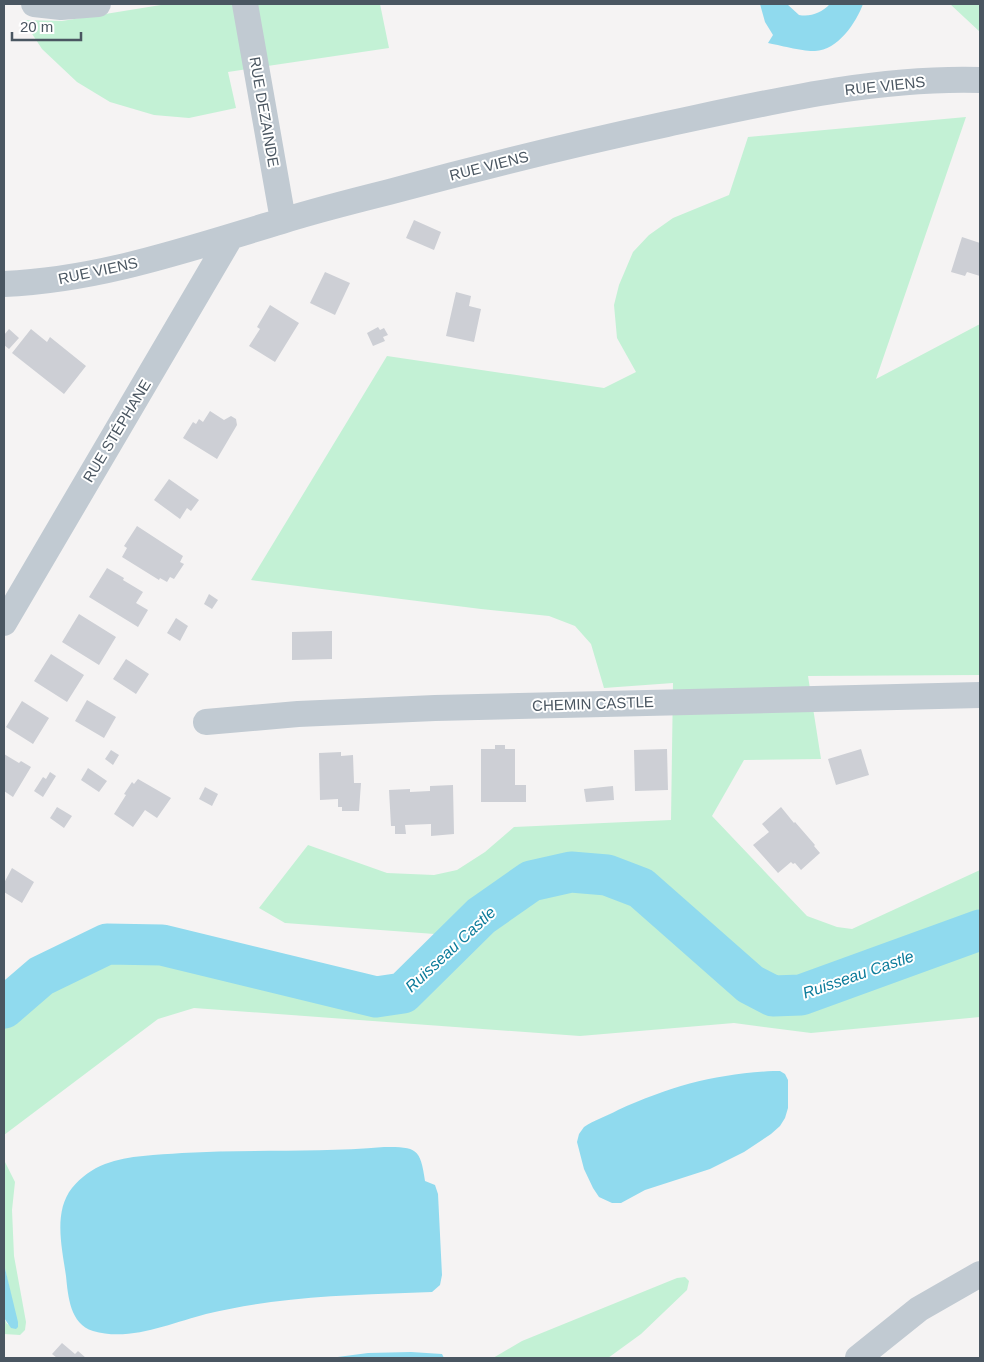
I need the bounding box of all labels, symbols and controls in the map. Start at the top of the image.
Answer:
scale bar [12,10,81,42]
text: 20 m [20,18,53,35]
street label: RUE DEZAINDE [246,55,283,168]
street label: RUE VIENS [844,73,926,98]
street label: RUE VIENS [448,147,530,184]
street label: RUE VIENS [57,254,139,287]
street label: RUE STÉPHANE [79,376,154,485]
street label: CHEMIN CASTLE [532,693,654,714]
water label: Ruisseau Castle [402,903,499,995]
water label: Ruisseau Castle [800,947,916,1001]

